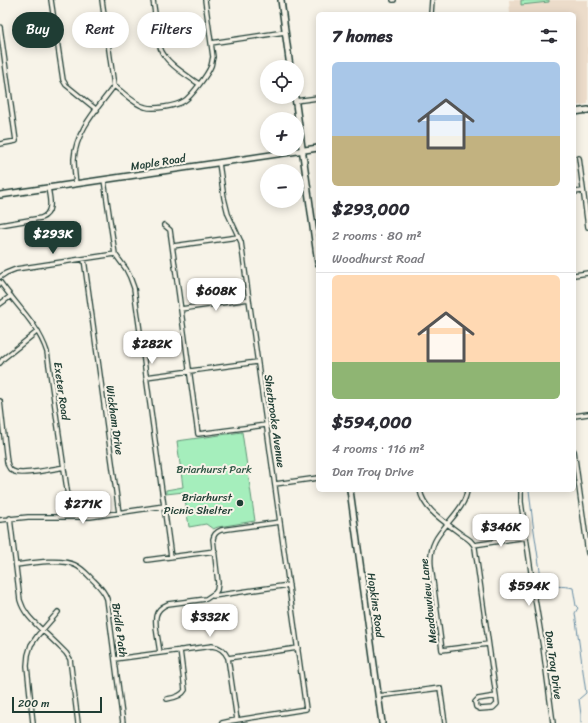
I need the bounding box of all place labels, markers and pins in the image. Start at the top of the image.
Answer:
pin: $293K [25,221,81,255]
pin: $608K [188,278,244,312]
pin: $282K [124,331,180,365]
place label: Briarhurst Picnic Shelter [164,488,233,520]
pin: $271K [55,491,111,525]
marker: Briarhurst Picnic Shelter [235,498,245,508]
pin: $346K [473,514,529,548]
pin: $594K [501,573,557,607]
pin: $332K [182,604,238,638]

